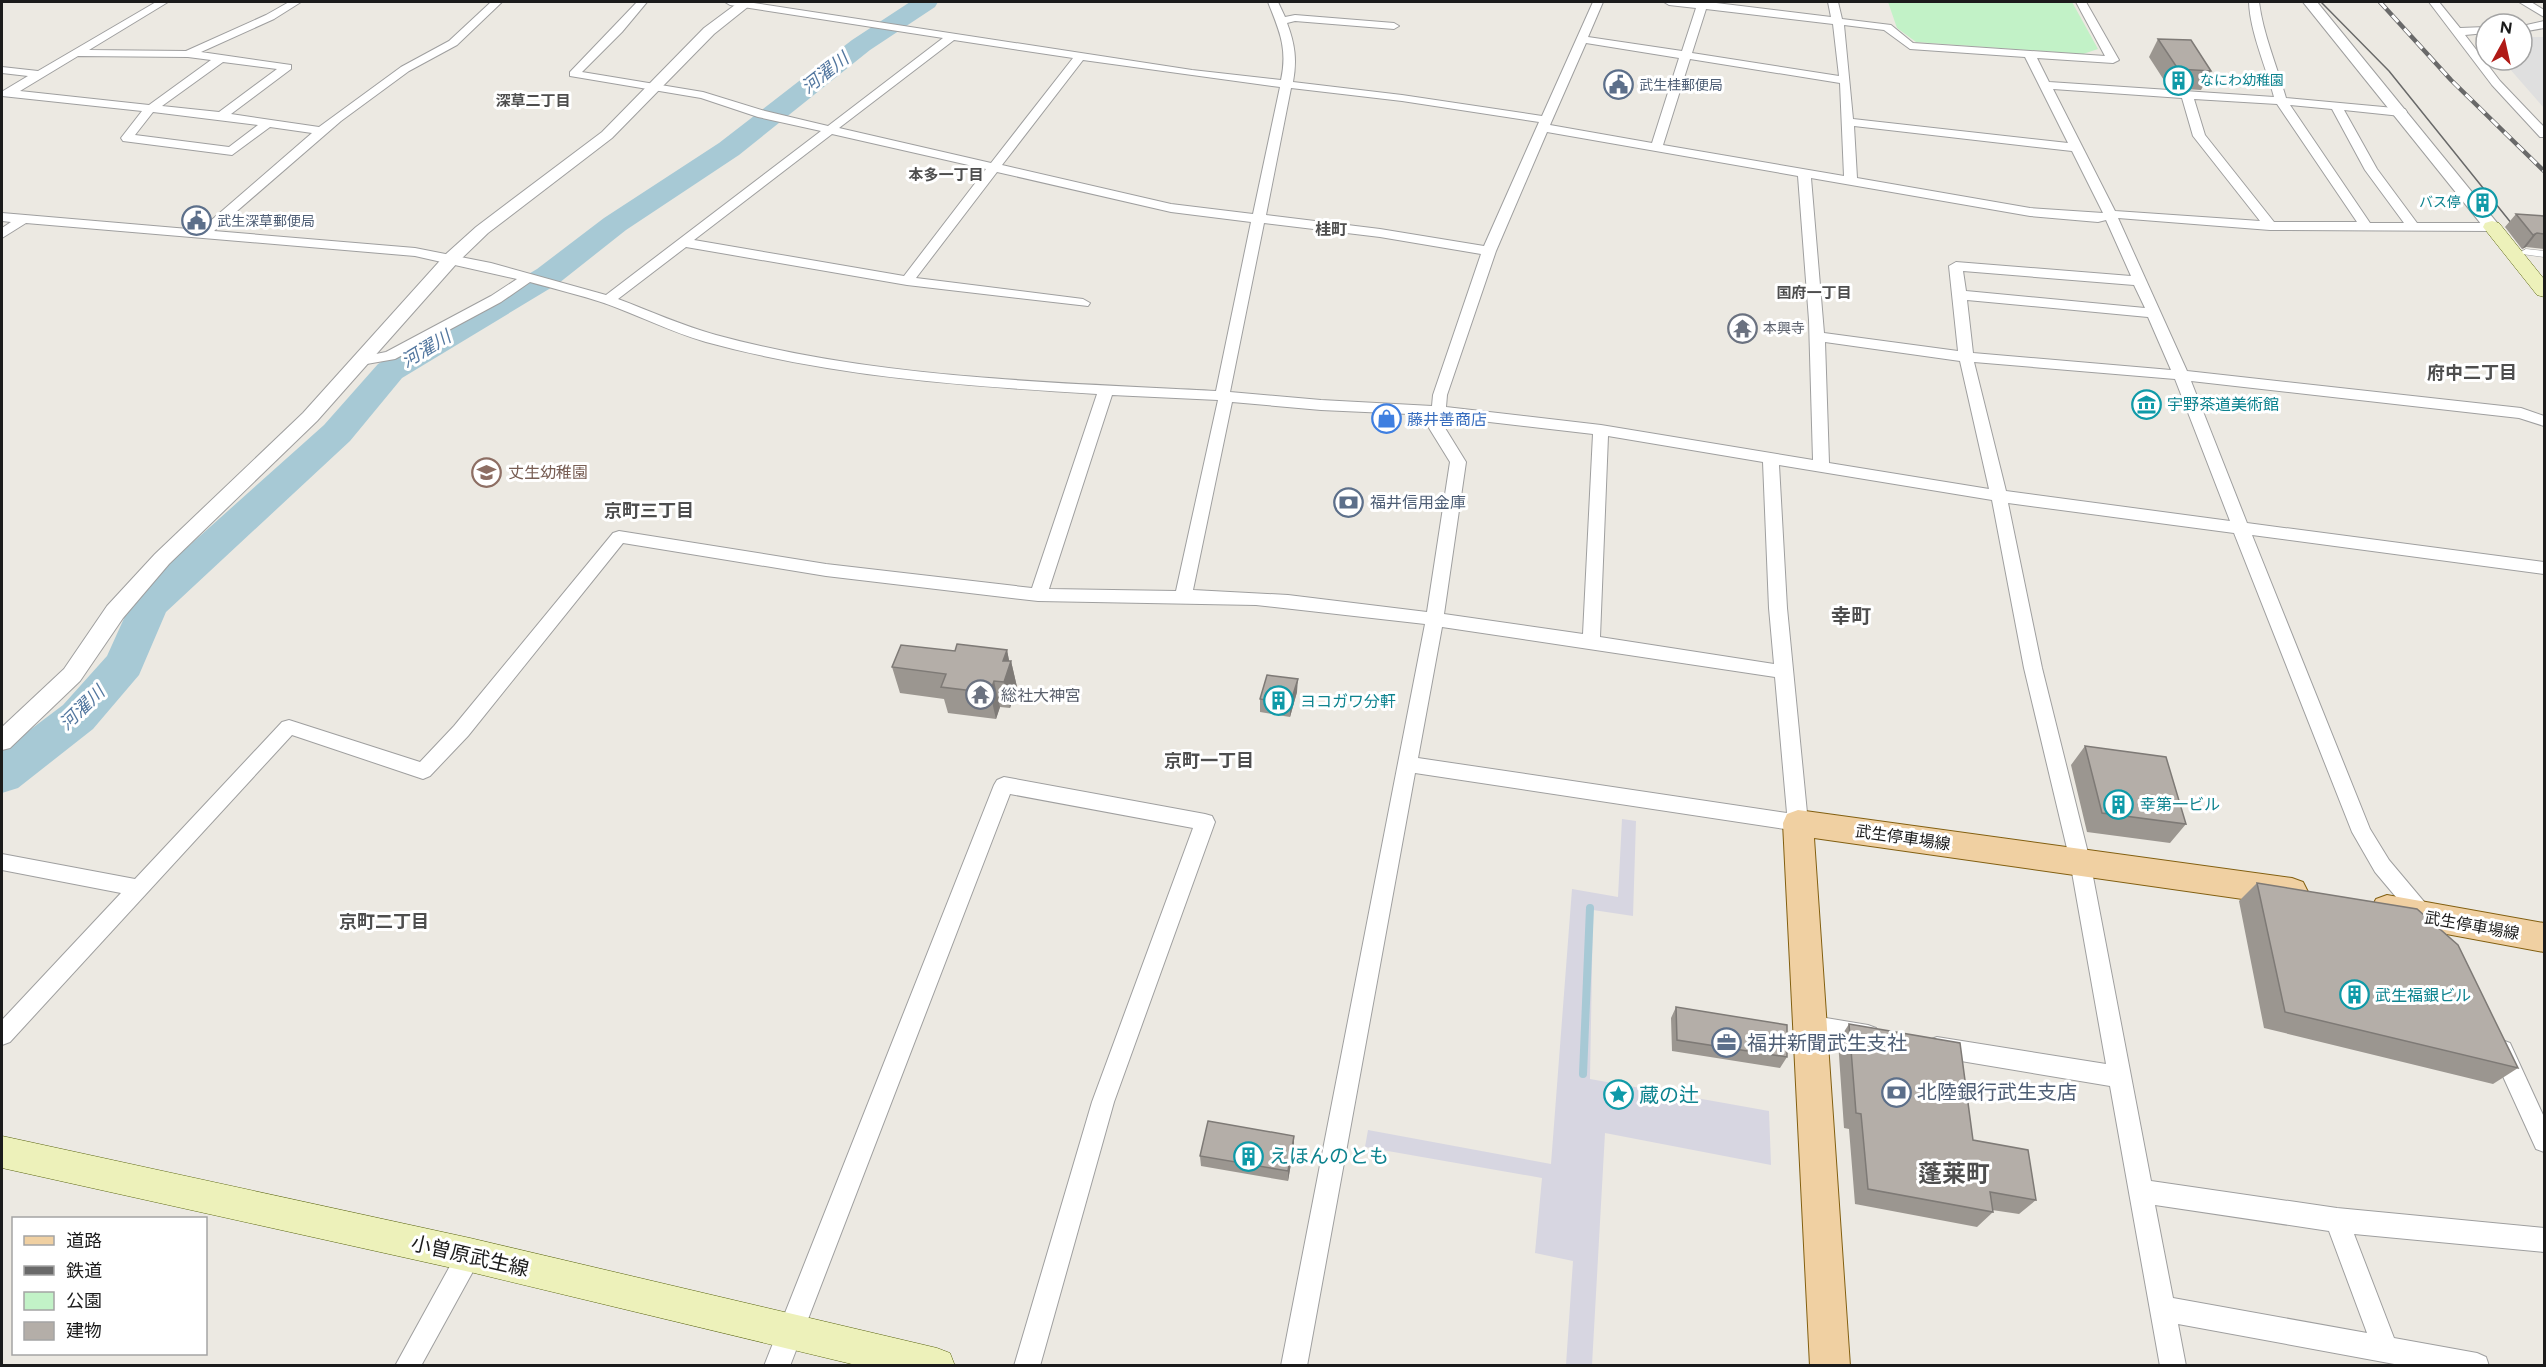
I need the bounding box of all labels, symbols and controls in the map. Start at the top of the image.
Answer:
north arrow [2474,12,2534,72]
text: N [2499,17,2513,38]
water label: 河濯川 [797,46,855,98]
building icon: なにわ幼稚園 [2163,64,2195,96]
public building icon: 武生桂郵便局 [1602,69,1634,101]
place label: なにわ幼稚園 [2200,72,2284,89]
place label: 武生桂郵便局 [1639,77,1723,94]
district label: 深草二丁目 [495,92,571,110]
district label: 本多一丁目 [908,166,984,184]
building icon: バス停 [2466,186,2498,218]
place label: バス停 [2419,194,2461,211]
public building icon: 武生深草郵便局 [180,205,212,237]
place label: 武生深草郵便局 [217,213,315,230]
district label: 桂町 [1315,220,1347,239]
district label: 国府一丁目 [1776,284,1852,302]
temple icon: 本興寺 [1726,312,1758,344]
place label: 本興寺 [1763,320,1805,337]
water label: 河濯川 [397,325,457,372]
district label: 府中二丁目 [2427,362,2517,384]
museum icon: 宇野茶道美術館 [2130,388,2162,420]
place label: 宇野茶道美術館 [2167,395,2279,414]
shop icon: 藤井善商店 [1370,403,1402,435]
place label: 藤井善商店 [1407,410,1487,429]
school or university icon: 丈生幼稚園 [471,456,503,488]
place label: 丈生幼稚園 [508,463,588,482]
bank icon: 福井信用金庫 [1333,486,1365,518]
place label: 福井信用金庫 [1370,493,1466,512]
district label: 京町三丁目 [604,500,694,522]
district label: 幸町 [1831,604,1871,628]
temple icon: 総社大神宮 [964,679,996,711]
water label: 河濯川 [55,680,111,735]
building icon: ヨコガワ分軒 [1263,685,1295,717]
place label: 総社大神宮 [1001,686,1081,705]
place label: ヨコガワ分軒 [1300,692,1396,711]
district label: 京町一丁目 [1164,750,1254,772]
building icon: 幸第一ビル [2103,788,2135,820]
place label: 幸第一ビル [2140,795,2220,814]
street label: 武生停車場線 [1854,821,1952,854]
street label: 武生停車場線 [2423,908,2521,943]
district label: 京町二丁目 [339,911,429,933]
building icon: 武生福銀ビル [2338,979,2370,1011]
place label: 武生福銀ビル [2375,986,2471,1005]
office icon: 福井新聞武生支社 [1710,1027,1742,1059]
place label: 福井新聞武生支社 [1747,1031,1907,1055]
bank icon: 北陸銀行武生支店 [1880,1076,1912,1108]
place icon: 蔵の辻 [1602,1079,1634,1111]
place label: 北陸銀行武生支店 [1917,1080,2077,1104]
place label: 蔵の辻 [1639,1083,1699,1107]
building icon: えほんのとも [1232,1140,1264,1172]
place label: えほんのとも [1269,1144,1389,1168]
district label: 蓬莱町 [1918,1159,1990,1188]
legend [12,1217,207,1355]
text: 道路 [66,1230,102,1252]
street label: 小曽原武生線 [409,1231,531,1281]
text: 鉄道 [66,1260,102,1282]
text: 公園 [66,1290,102,1312]
text: 建物 [66,1320,102,1342]

